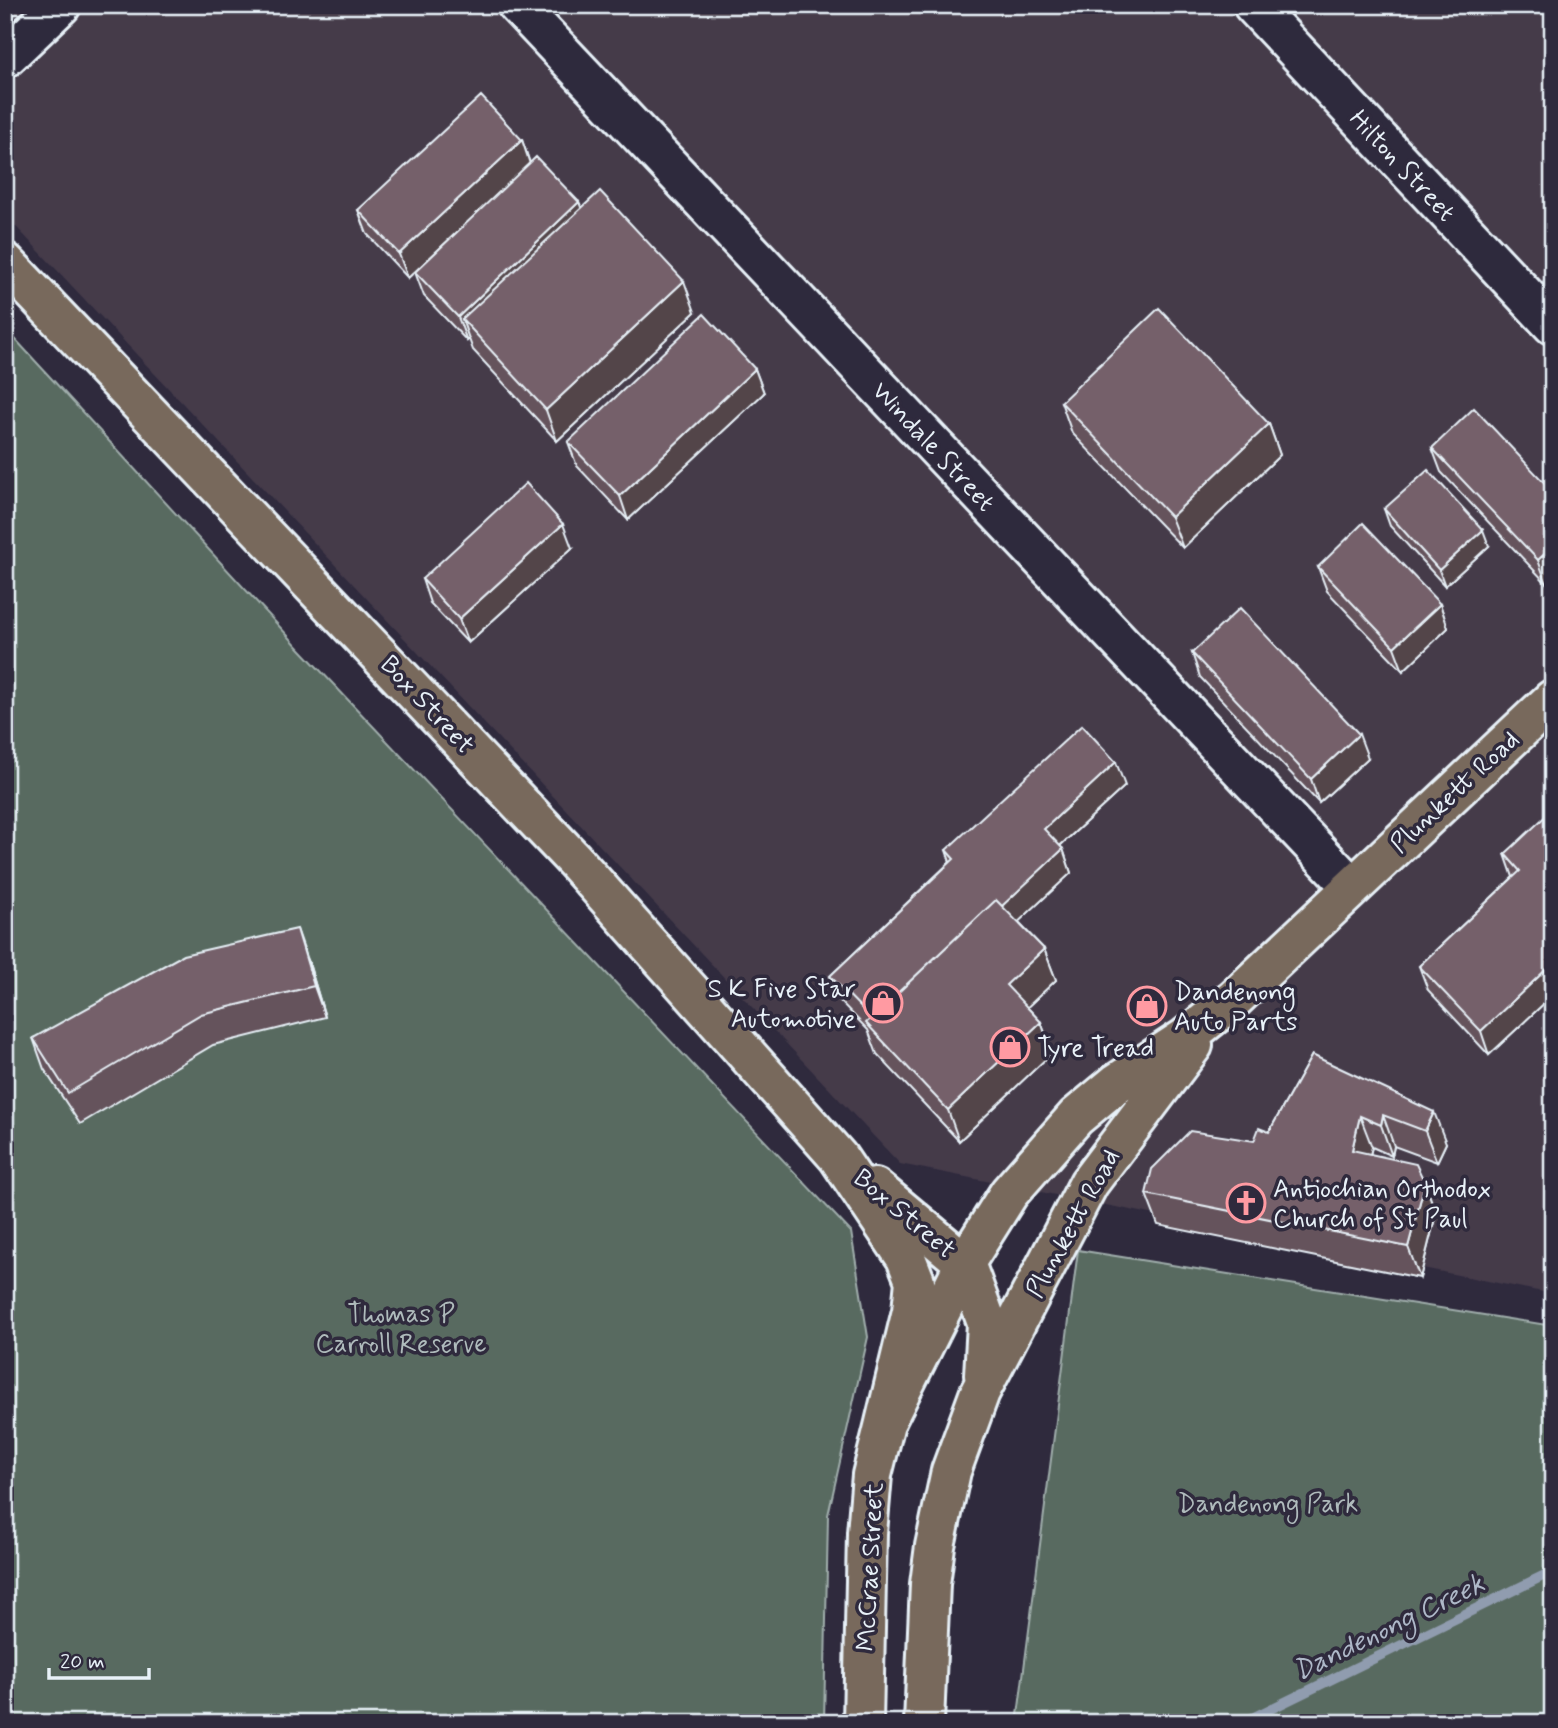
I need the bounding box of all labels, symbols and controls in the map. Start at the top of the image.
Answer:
street label: Hilton Street [1341,103,1462,230]
street label: Windale Street [863,375,1002,520]
street label: Box Street [372,649,481,762]
street label: Plunkett Road [1383,724,1527,861]
place label: S K Five Star Automotive [707,973,856,1037]
place label: Dandenong Auto Parts [1174,976,1298,1040]
shop icon: S K Five Star Automotive [862,982,904,1024]
shop icon: Dandenong Auto Parts [1126,985,1168,1027]
shop icon: Tyre Tread [989,1026,1031,1068]
place label: Tyre Tread [1037,1032,1154,1066]
street label: Plunkett Road [1019,1144,1129,1304]
street label: Box Street [845,1162,962,1267]
place label: Antiochian Orthodox Church of St Paul [1273,1173,1491,1237]
church icon: Antiochian Orthodox Church of St Paul [1225,1182,1267,1224]
park label: Thomas P Carroll Reserve [316,1298,486,1362]
street label: McCrae Street [850,1482,892,1652]
park label: Dandenong Park [1178,1488,1358,1524]
water label: Dandenong Creek [1287,1566,1492,1692]
scale bar [49,1637,149,1681]
text: 20 m [60,1648,105,1676]

